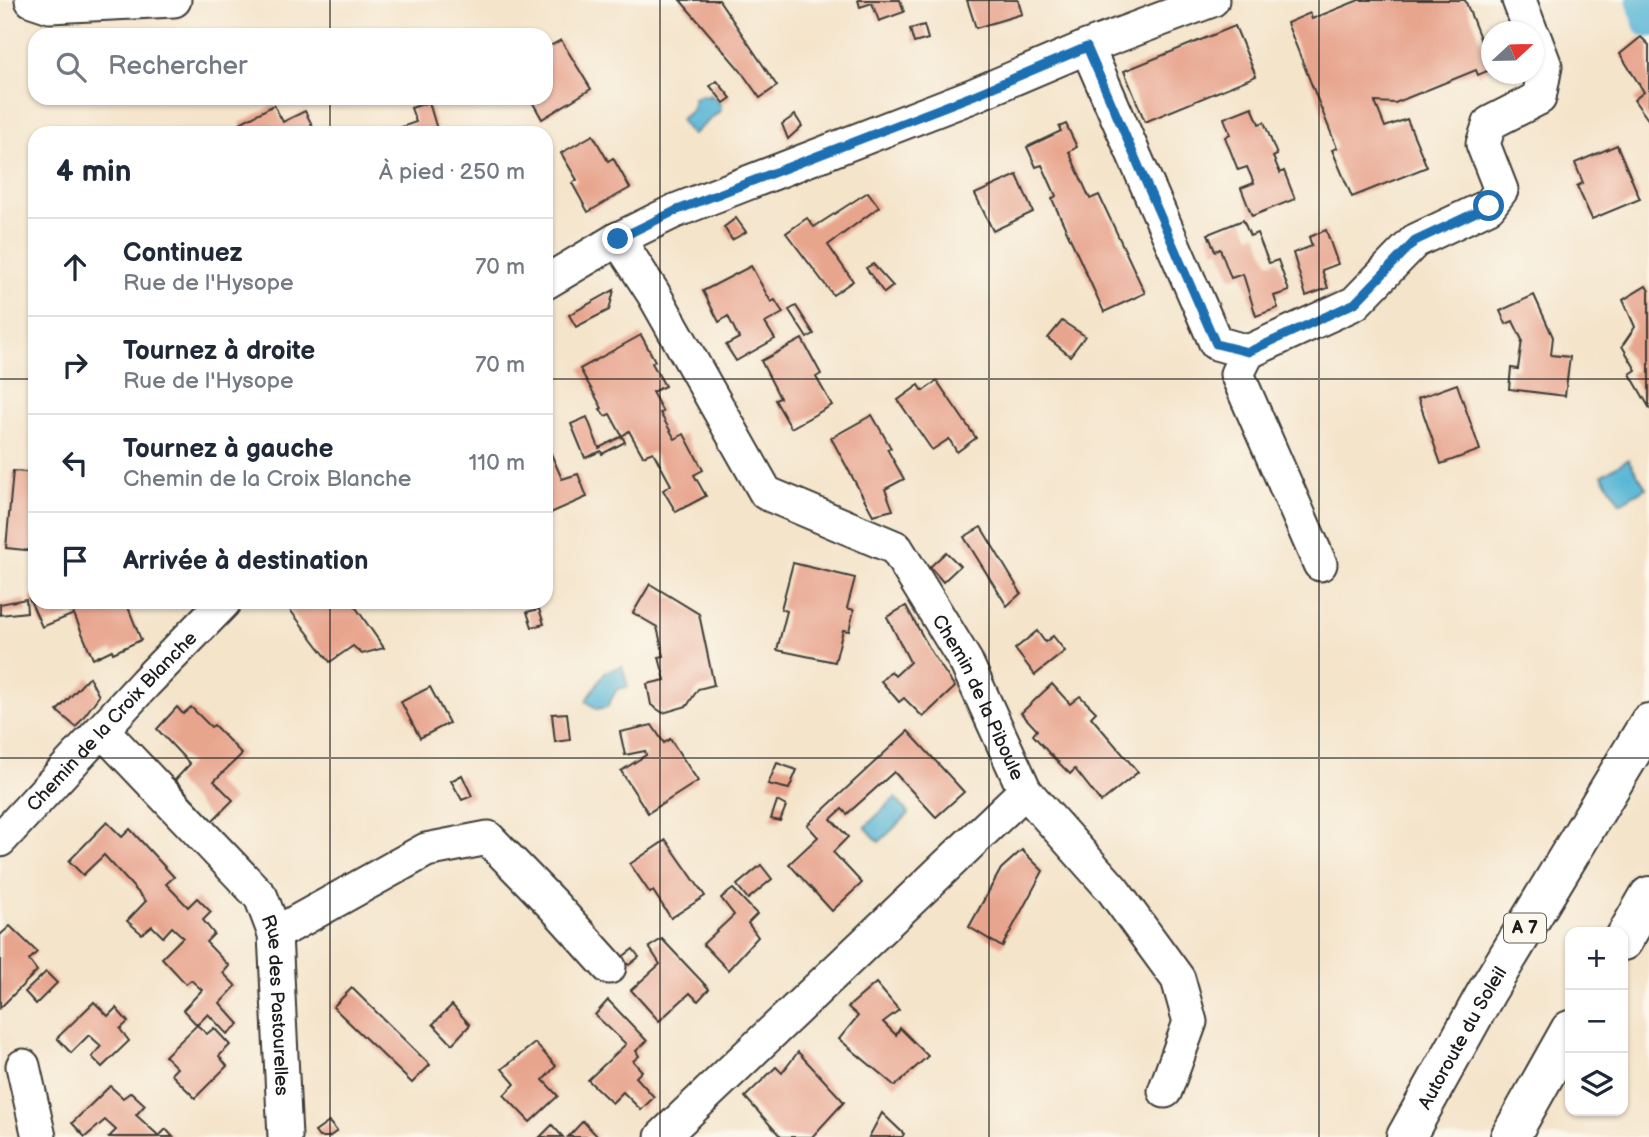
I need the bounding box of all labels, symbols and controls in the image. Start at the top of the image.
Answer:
north arrow [1481,21,1544,84]
search box [28,28,553,105]
icon: search [52,48,90,86]
text: Rechercher [108,51,247,82]
text: 4 min [56,154,131,190]
text: À pied · 250 m [379,158,525,186]
route start [1473,190,1504,221]
route end [602,223,633,254]
text: Continuez [123,238,243,269]
icon: ahead [56,248,94,286]
text: 70 m [475,253,525,281]
text: Rue de l'Hysope [123,269,294,297]
text: Tournez à droite [123,336,315,367]
icon: right [56,346,94,384]
text: 70 m [475,351,525,379]
text: Rue de l'Hysope [123,367,294,395]
text: Tournez à gauche [123,434,334,465]
icon: left [56,444,94,482]
text: 110 m [468,449,525,477]
text: Chemin de la Croix Blanche [123,465,411,493]
icon: arrive [56,542,94,580]
text: Arrivée à destination [123,546,369,577]
street label: Chemin de la Piboule [927,611,1028,784]
street label: Chemin de la Croix Blanche [22,627,202,817]
street label: Rue des Pastourelles [256,912,293,1096]
road number: A 7 [1504,914,1546,943]
map controls [1565,927,1628,1116]
button: + [1565,927,1628,990]
street label: Autoroute du Soleil [1414,963,1512,1114]
button: − [1565,990,1628,1053]
button: layers [1565,1053,1628,1116]

